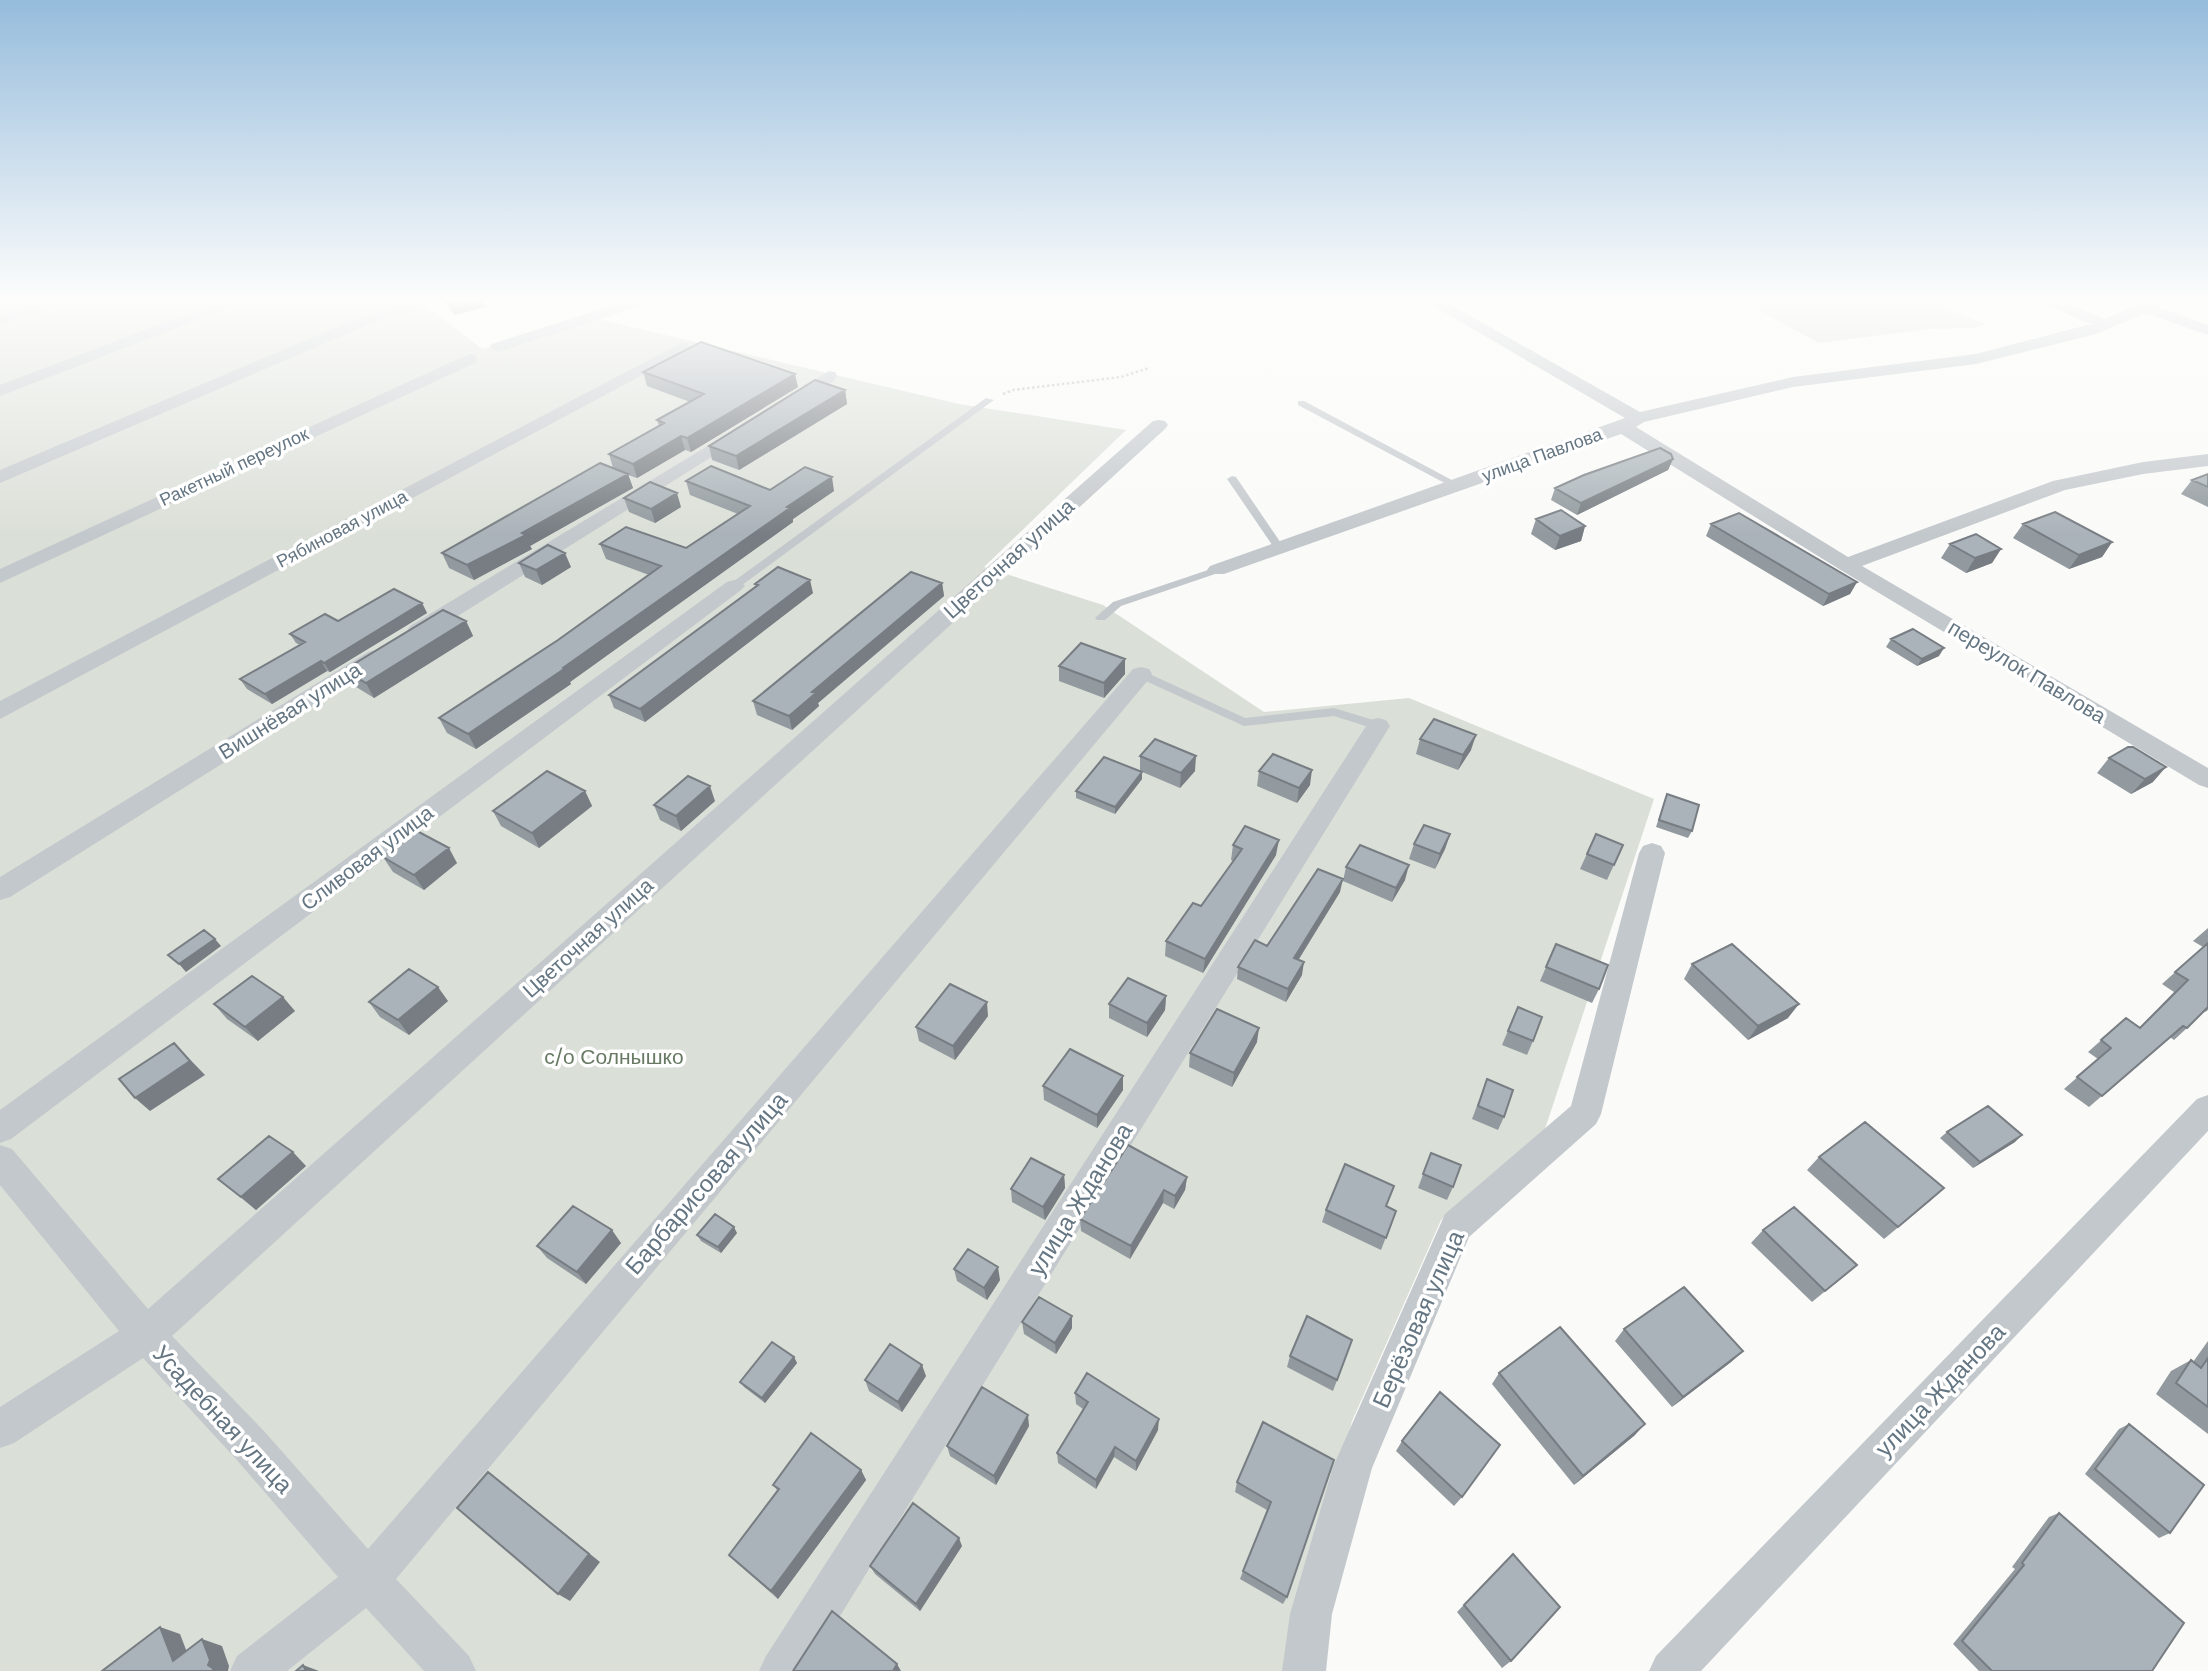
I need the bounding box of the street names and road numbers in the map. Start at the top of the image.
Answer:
street label: Ракетный переулок [156,422,312,512]
street label: улица Павлова [1478,422,1606,488]
street label: Рябиновая улица [272,484,412,574]
street label: Цветочная улица [938,493,1081,625]
street label: переулок Павлова [1943,614,2111,730]
street label: Вишнёвая улица [213,656,367,766]
street label: Сливовая улица [295,799,439,917]
street label: Цветочная улица [517,872,660,1004]
street label: Барбарисовая улица [618,1085,794,1281]
street label: улица Жданова [1021,1116,1140,1281]
street label: Берёзовая улица [1365,1225,1471,1413]
street label: улица Жданова [1868,1316,2012,1463]
street label: Усадебная улица [146,1338,300,1500]

